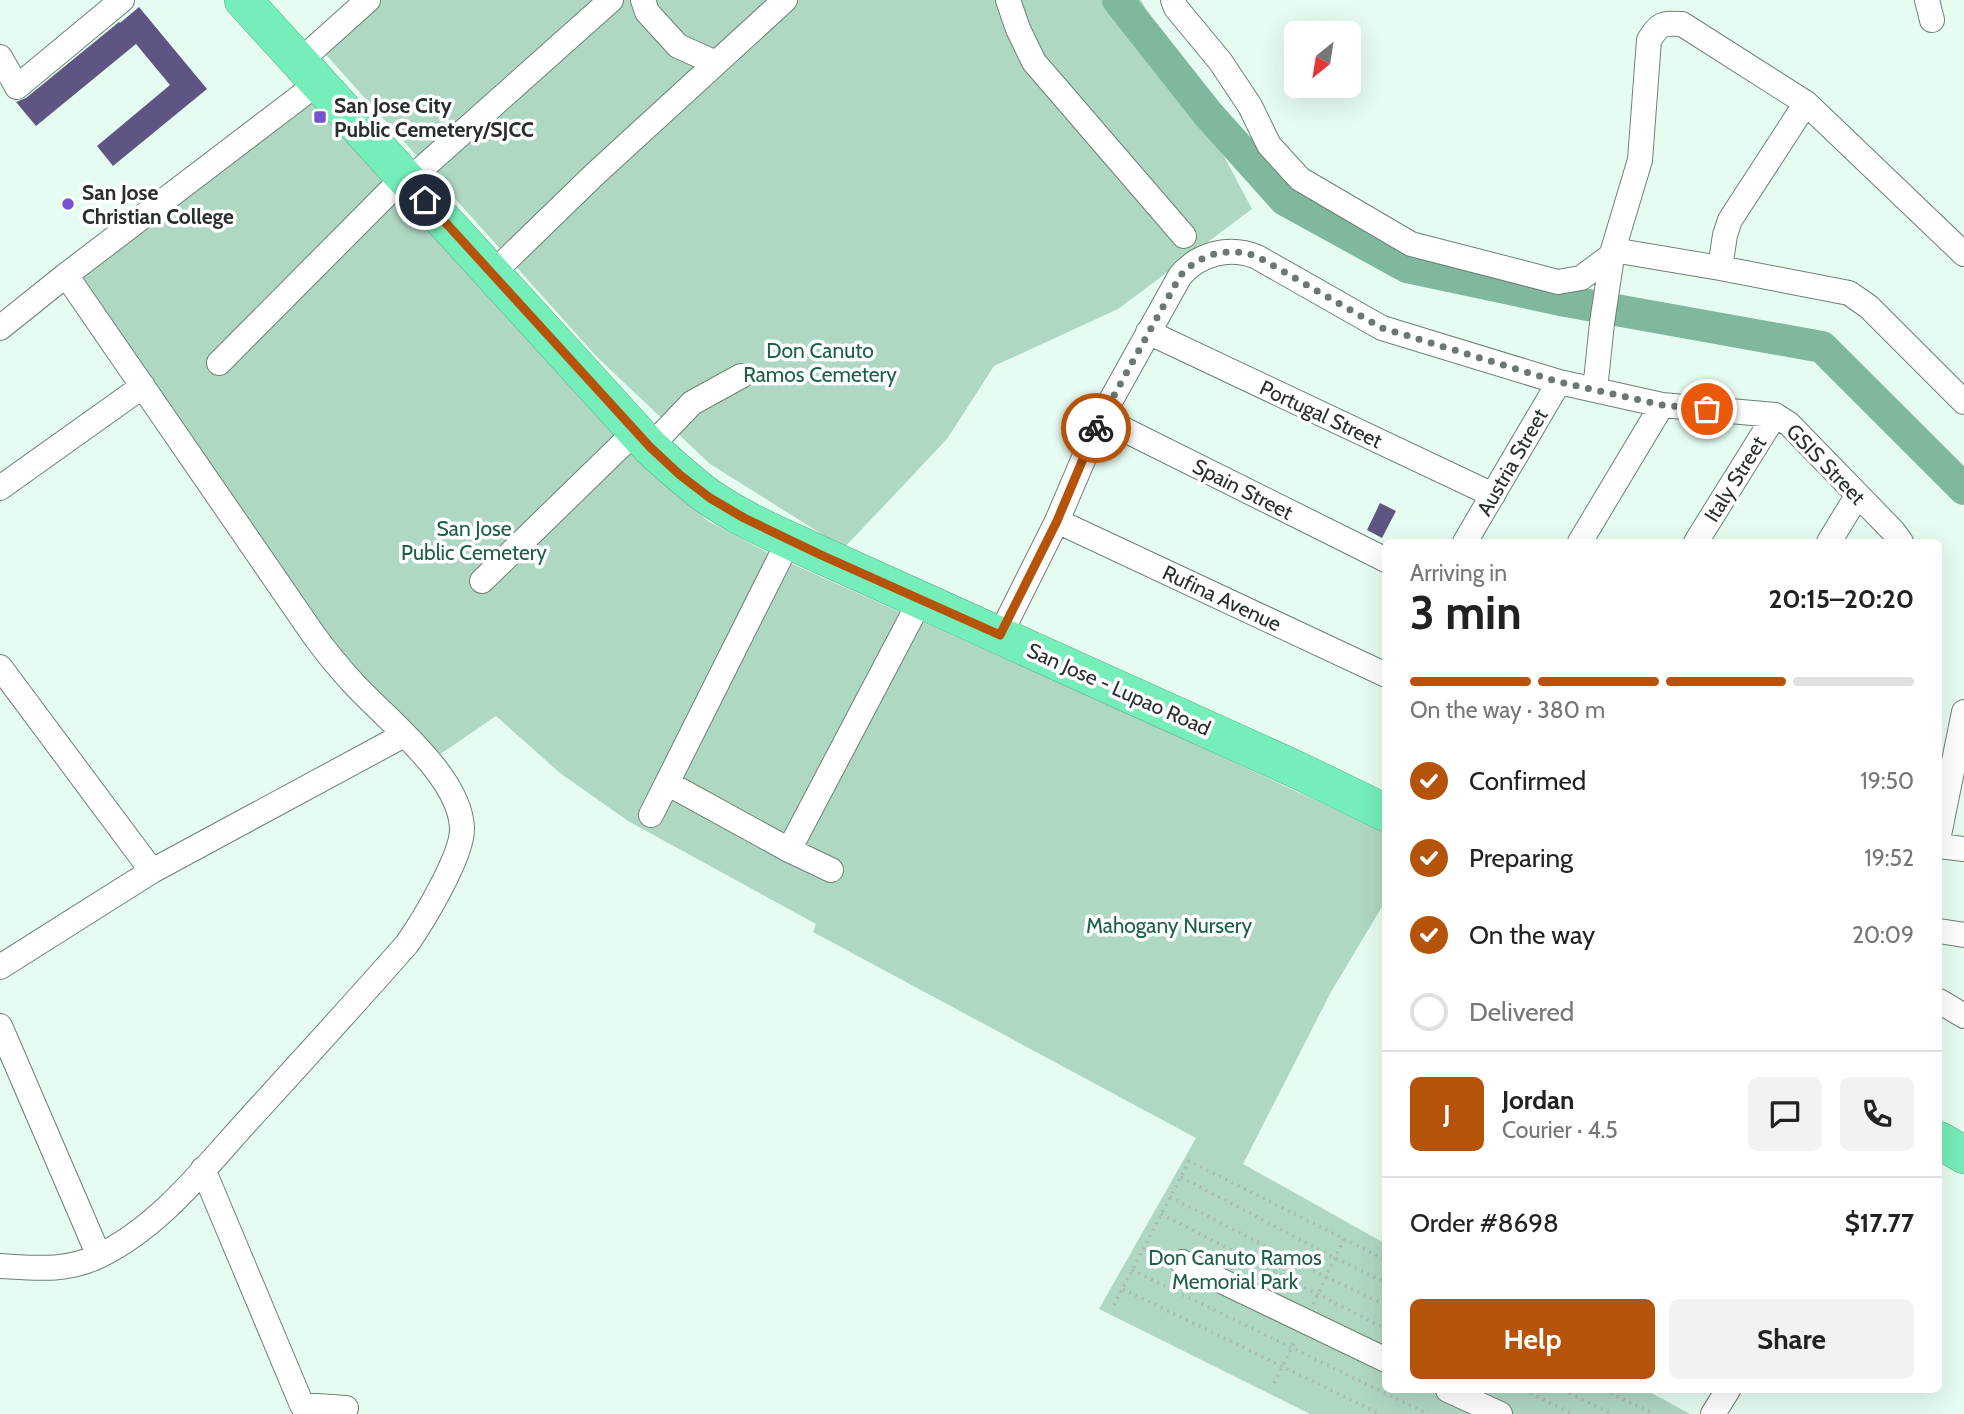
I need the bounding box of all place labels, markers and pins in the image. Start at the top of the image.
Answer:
place label: San Jose City Public Cemetery/SJCC [334,93,534,142]
marker: San Jose City Public Cemetery/SJCC [312,109,328,125]
pin [395,170,455,230]
place label: San Jose Christian College [82,180,234,229]
marker: San Jose Christian College [60,196,76,212]
pin [1677,379,1737,439]

